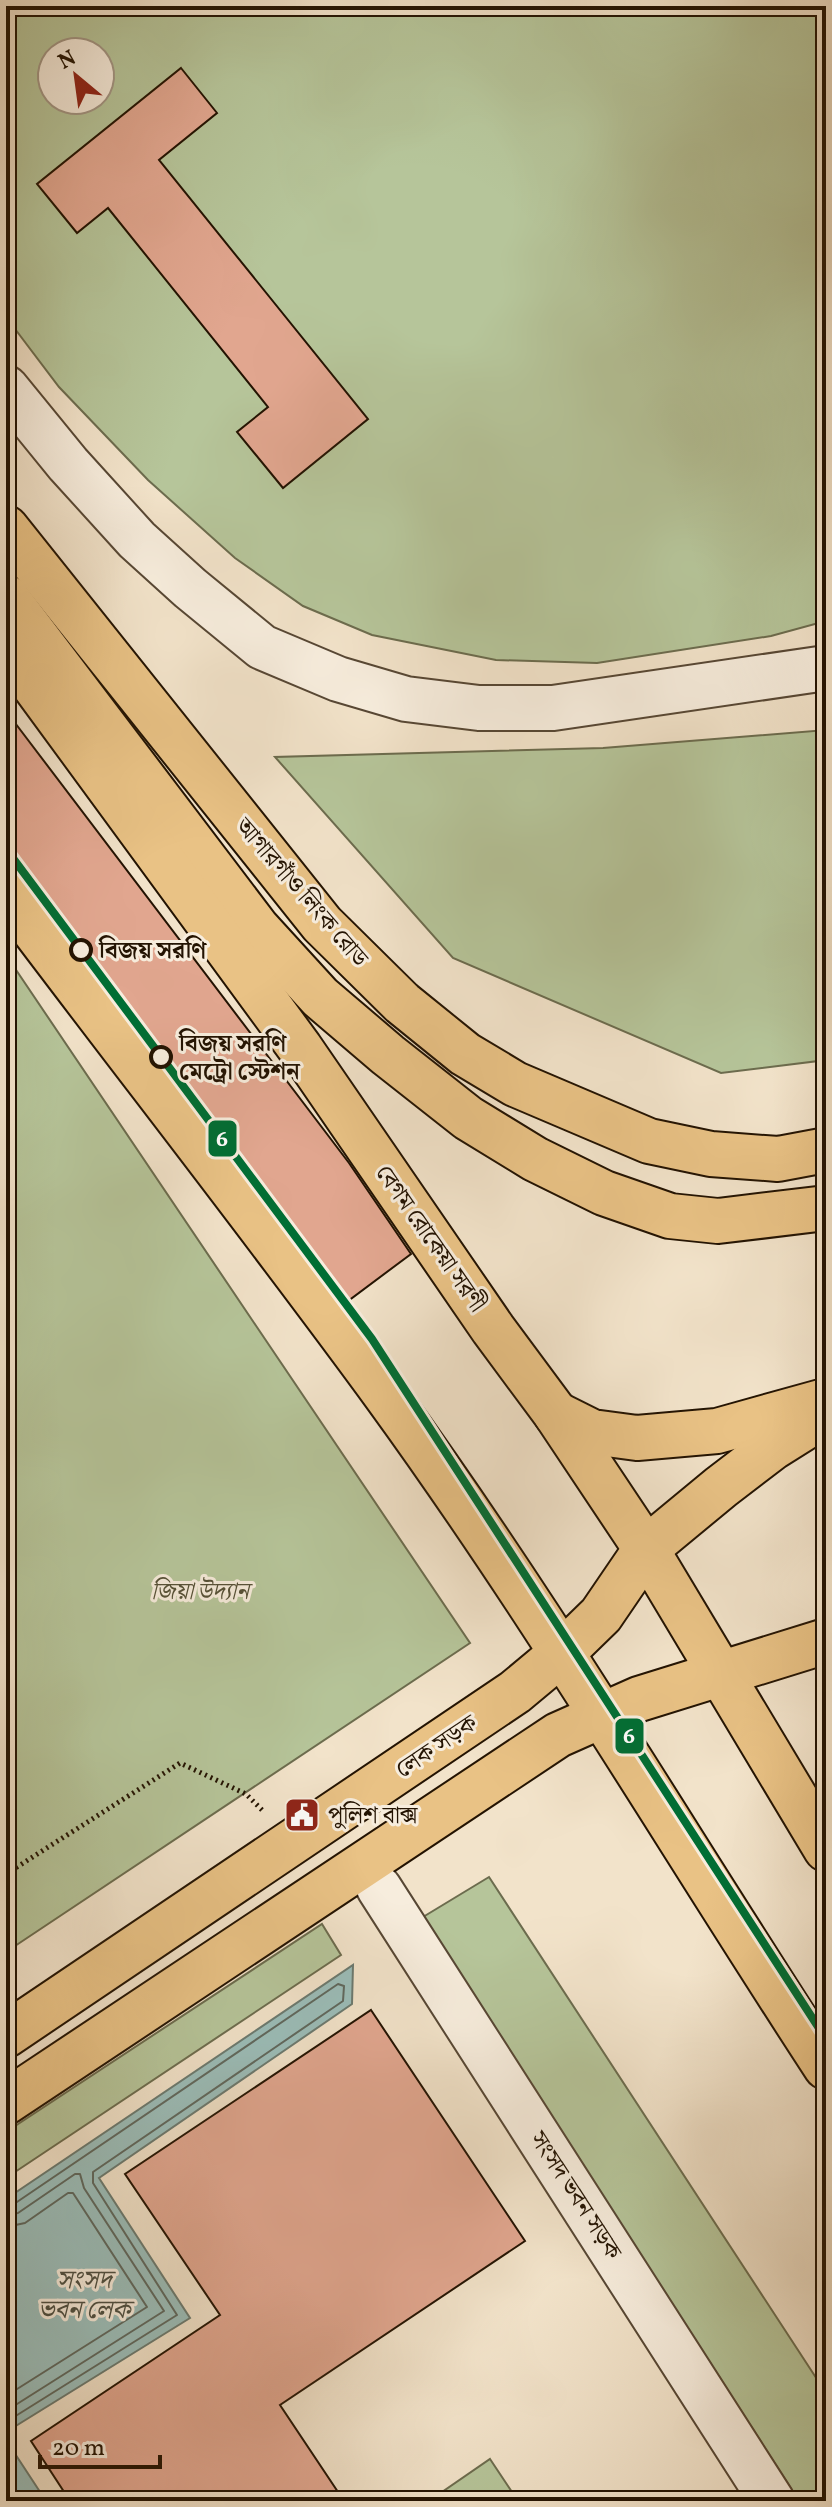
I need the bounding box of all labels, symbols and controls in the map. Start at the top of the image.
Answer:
north arrow [36,36,116,116]
text: N [53,43,82,78]
street label: আগারগাঁও লিংক রোড [226,811,376,976]
place label: বিজয় সরণি [98,935,207,969]
marker: বিজয় সরণি [70,939,92,961]
place label: বিজয় সরণি মেট্রো স্টেশন [178,1028,301,1090]
marker: বিজয় সরণি মেট্রো স্টেশন [150,1046,172,1068]
line badge: 6 [207,1119,238,1158]
text: 6 [216,1125,228,1156]
street label: বেগম রোকেয়া সরণী [366,1159,493,1320]
park label: জিয়া উদ্যান [151,1576,253,1610]
street label: লেক সড়ক [389,1707,486,1788]
line badge: 6 [614,1717,645,1755]
text: 6 [623,1722,635,1753]
public building icon: পুলিশ বাক্স [283,1796,321,1834]
place label: পুলিশ বাক্স [328,1800,419,1834]
street label: সংসদ ভবন সড়ক [520,2125,629,2268]
water label: সংসদ ভবন লেক [38,2263,135,2329]
scale bar [40,2419,160,2469]
text: 20 m [52,2432,105,2466]

